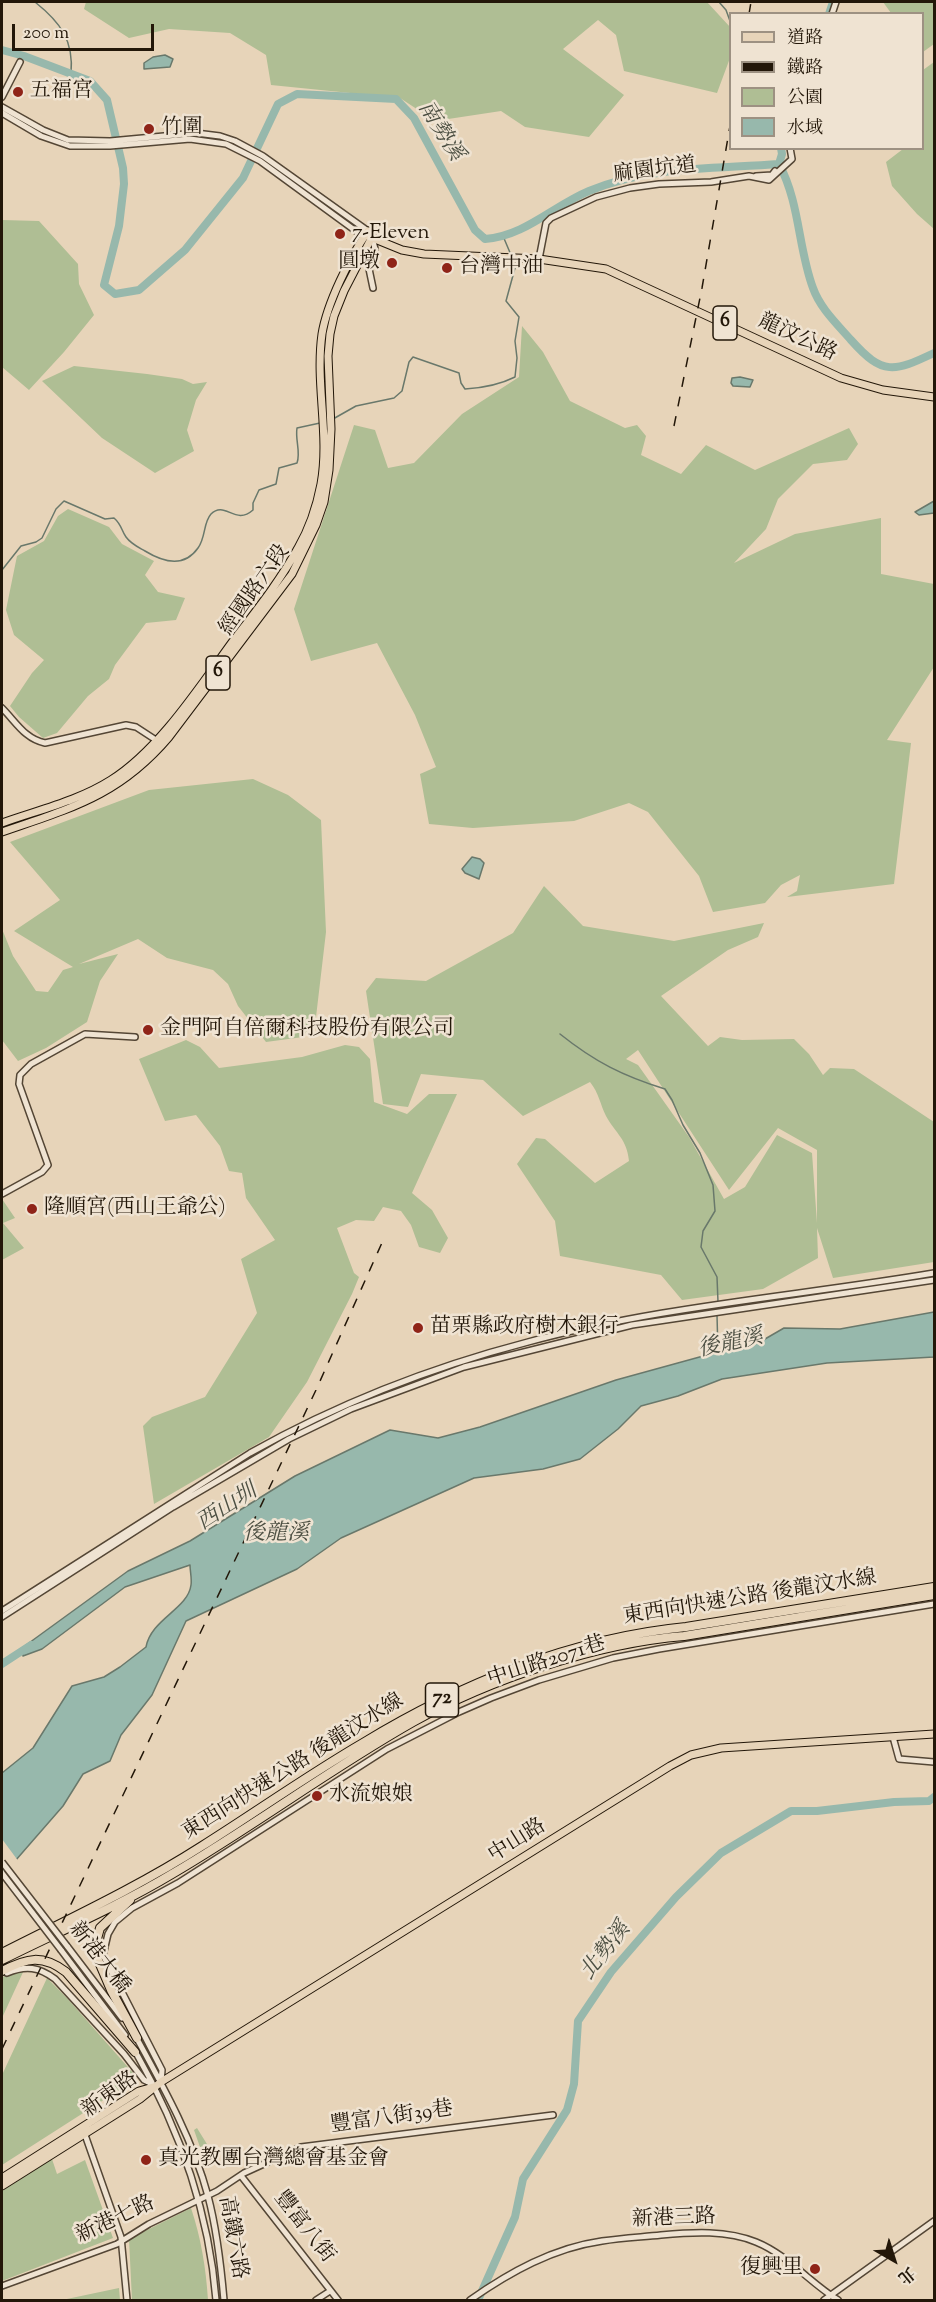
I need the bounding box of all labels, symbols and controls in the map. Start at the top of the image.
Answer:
scale bar [15,12,158,50]
legend [729,12,924,150]
text: 200 m [23,21,69,47]
text: 道路 [787,26,823,52]
text: 鐵路 [787,56,823,82]
place label: 五福宮 [30,79,93,105]
marker: 五福宮 [11,85,25,99]
text: 公園 [787,86,823,112]
water label: 南勢溪 [410,97,468,167]
place label: 竹圍 [161,116,203,142]
text: 水域 [787,116,823,142]
marker: 竹圍 [142,122,156,136]
street label: 麻園坑道 [612,154,698,190]
place label: 7-Eleven [352,221,430,247]
marker: 7-Eleven [333,227,347,241]
place label: 圓墩 [338,250,380,276]
place label: 台灣中油 [459,255,543,281]
marker: 圓墩 [385,256,399,270]
marker: 台灣中油 [440,261,454,275]
road number: 6 [713,306,737,340]
street label: 龍汶公路 [754,310,840,368]
street label: 經國路六段 [216,541,296,641]
road number: 6 [206,656,230,690]
place label: 金門阿自倍爾科技股份有限公司 [160,1017,454,1043]
marker: 金門阿自倍爾科技股份有限公司 [141,1023,155,1037]
place label: 隆順宮(西山王爺公) [44,1196,226,1222]
marker: 隆順宮(西山王爺公) [25,1202,39,1216]
place label: 苗栗縣政府樹木銀行 [430,1315,619,1341]
marker: 苗栗縣政府樹木銀行 [411,1321,425,1335]
water label: 後龍溪 [696,1325,766,1365]
water label: 西山圳 [193,1480,263,1538]
water label: 後龍溪 [243,1522,309,1548]
street label: 東西向快速公路 後龍汶水線 [621,1566,879,1632]
street label: 中山路2071巷 [485,1632,609,1694]
road number: 72 [426,1683,458,1717]
street label: 東西向快速公路 後龍汶水線 [179,1689,409,1847]
place label: 水流娘娘 [329,1783,413,1809]
marker: 水流娘娘 [310,1789,324,1803]
street label: 中山路 [485,1815,551,1869]
street label: 新港大橋 [62,1918,134,2000]
water label: 北勢溪 [576,1918,638,1986]
street label: 新東路 [78,2067,144,2125]
street label: 豐富八街39巷 [329,2098,455,2140]
place label: 真光教團台灣總會基金會 [158,2147,389,2173]
marker: 真光教團台灣總會基金會 [139,2153,153,2167]
street label: 豐富八街 [267,2187,339,2269]
street label: 新港七路 [73,2192,159,2250]
street label: 高鐵六路 [211,2194,251,2282]
street label: 新港三路 [632,2206,716,2234]
north arrow [864,2230,924,2290]
place label: 復興里 [740,2256,803,2282]
text: 北 [892,2260,919,2288]
marker: 復興里 [808,2262,822,2276]

